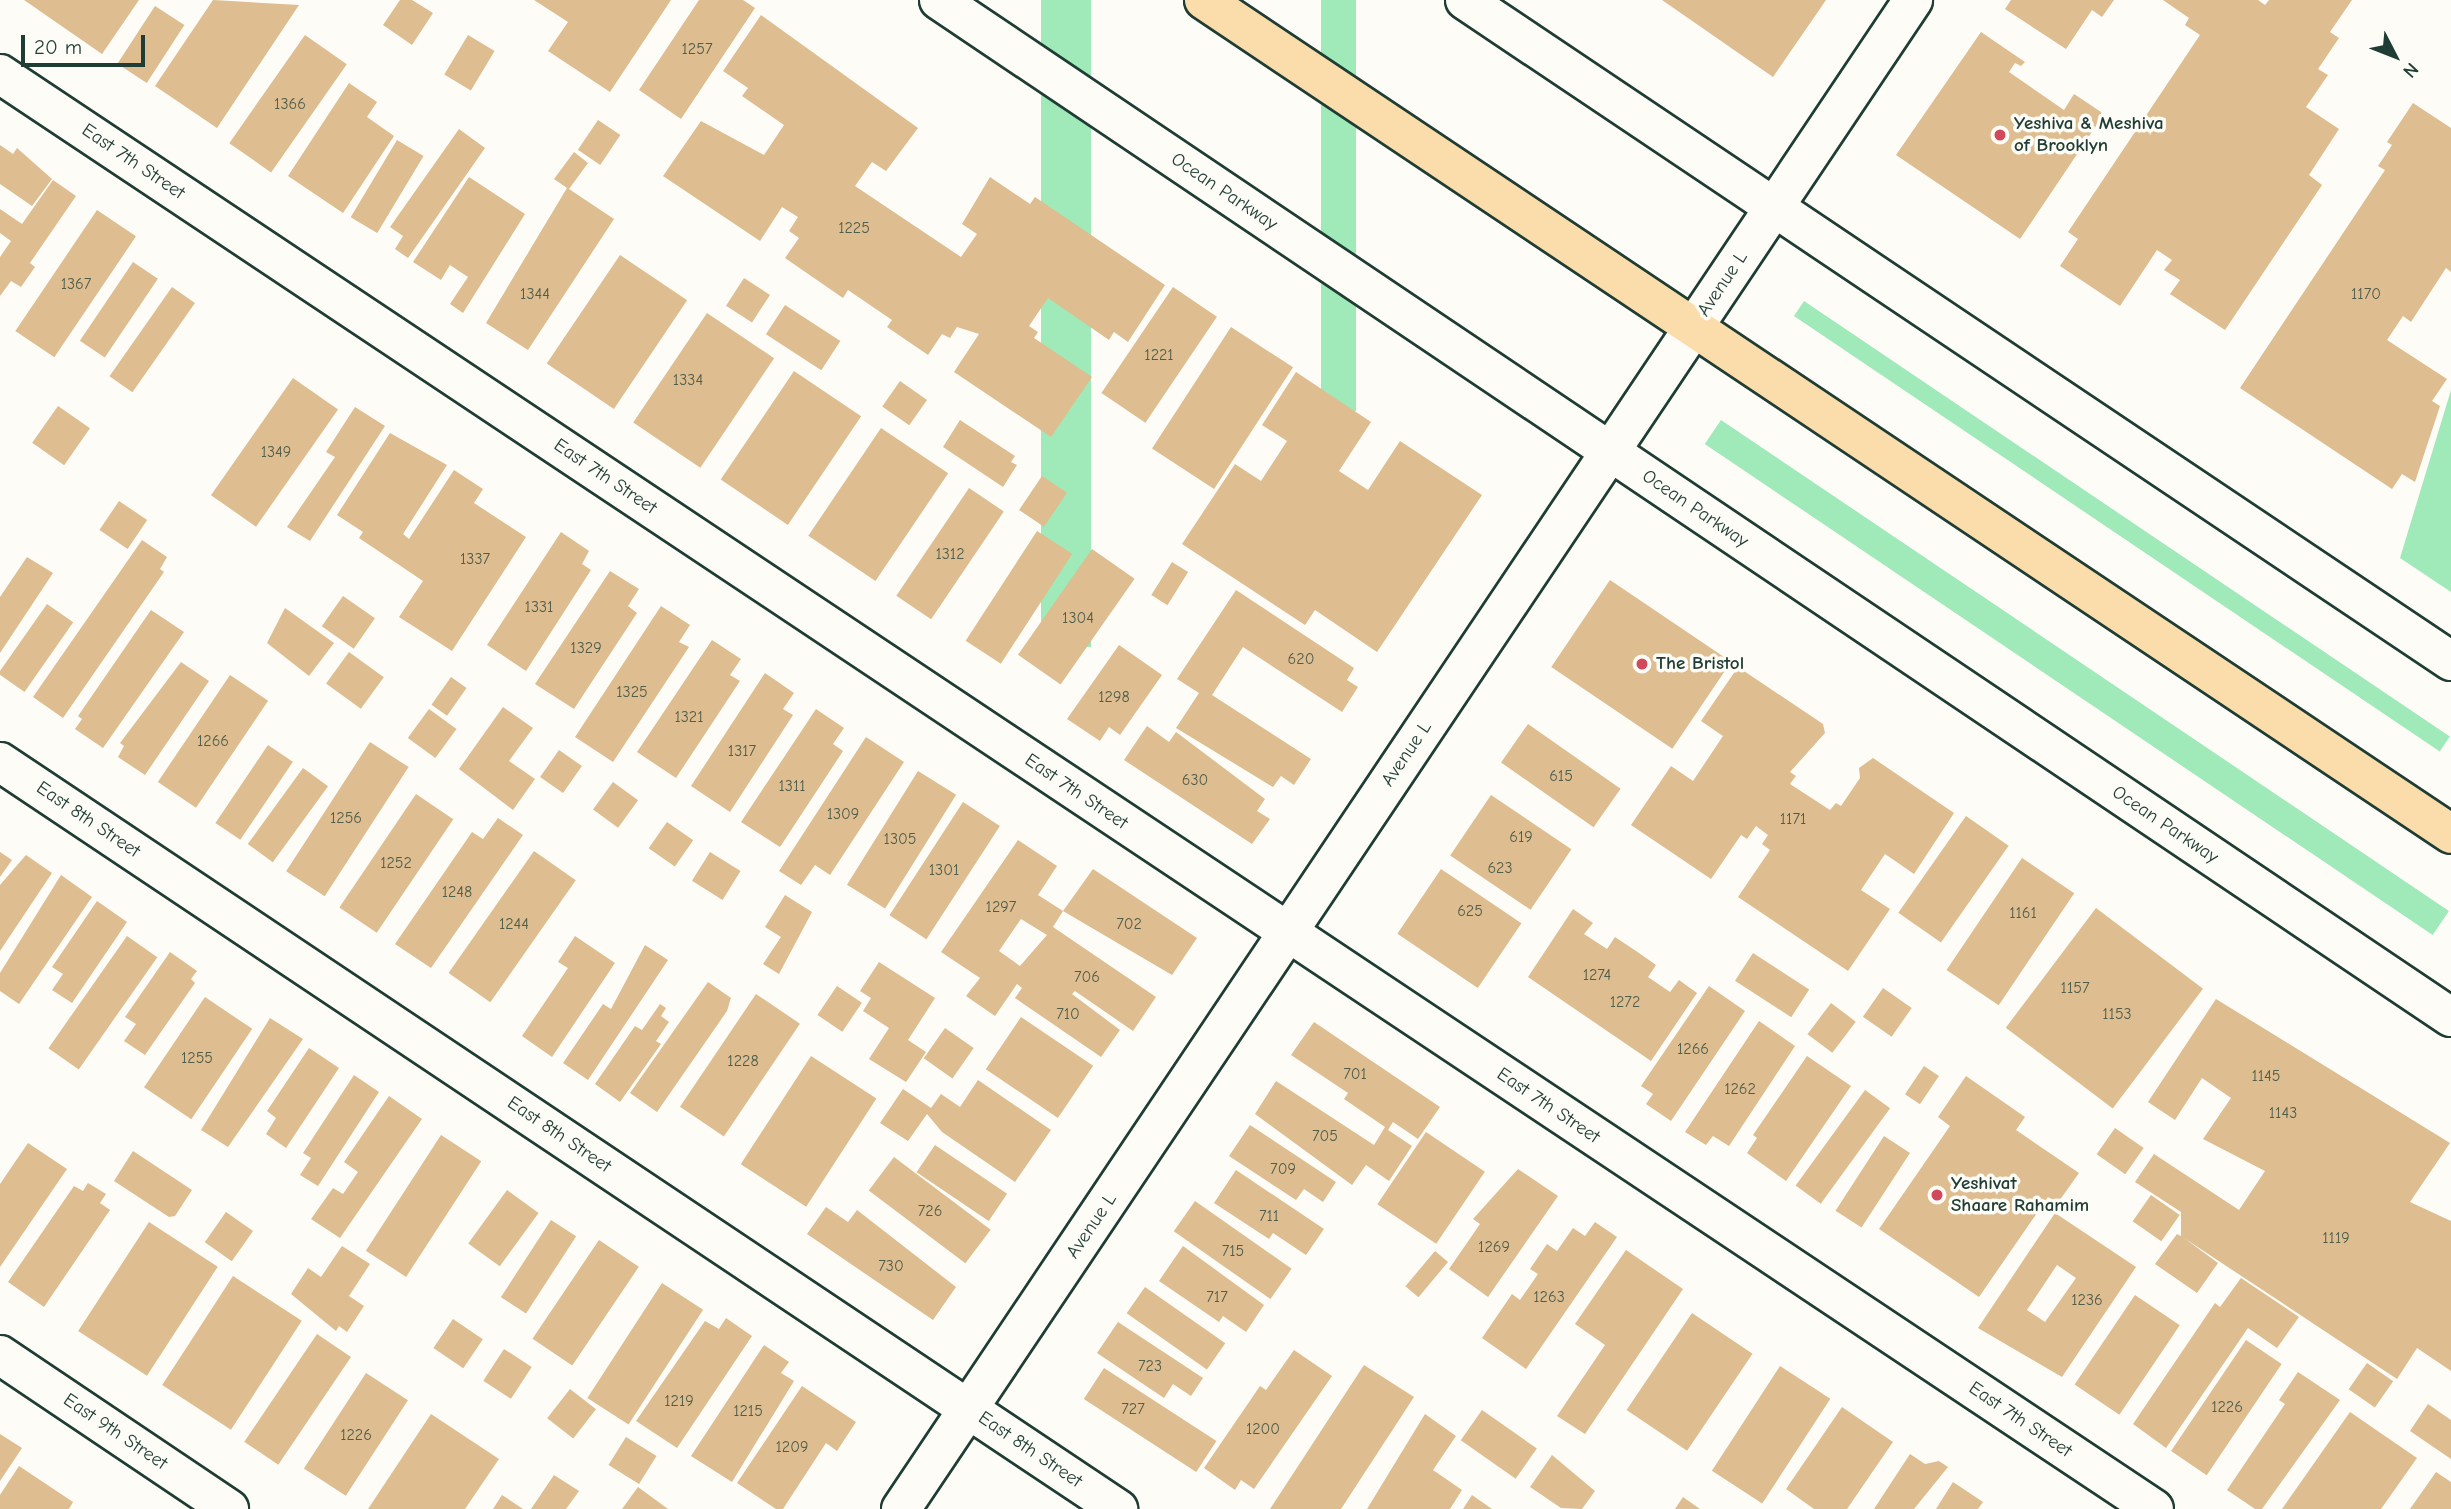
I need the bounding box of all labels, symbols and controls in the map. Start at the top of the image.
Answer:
scale bar [24,21,149,65]
north arrow [2360,21,2430,91]
text: 20 m [34,35,82,59]
house number: 1257 [682,39,712,59]
text: N [2398,58,2423,82]
house number: 1366 [274,94,306,114]
place label: Yeshiva & Meshiva of Brooklyn [2014,113,2164,157]
street label: East 7th Street [77,119,189,205]
marker: Yeshiva & Meshiva of Brooklyn [1992,127,2008,143]
street label: Ocean Parkway [1167,148,1281,236]
house number: 1225 [838,218,870,238]
street label: Avenue L [1693,247,1753,321]
house number: 1367 [61,274,91,294]
house number: 1344 [520,284,550,304]
house number: 1170 [2351,284,2381,304]
house number: 1221 [1144,345,1174,365]
house number: 1334 [673,370,703,390]
street label: East 7th Street [549,434,661,520]
house number: 1349 [261,442,291,462]
street label: Ocean Parkway [1638,465,1752,553]
house number: 1312 [935,544,965,564]
house number: 1337 [460,549,490,569]
house number: 1331 [525,597,553,617]
house number: 1304 [1062,608,1094,628]
house number: 1329 [570,638,602,658]
house number: 620 [1288,649,1314,669]
place label: The Bristol [1656,653,1744,675]
marker: The Bristol [1634,656,1650,672]
house number: 1325 [616,682,648,702]
house number: 1298 [1098,687,1130,707]
house number: 1321 [674,707,704,727]
street label: Avenue L [1377,717,1437,791]
house number: 1266 [197,731,229,751]
house number: 1317 [728,741,756,761]
street label: East 7th Street [1020,749,1132,835]
house number: 615 [1549,766,1573,786]
house number: 630 [1182,770,1208,790]
house number: 1311 [778,776,806,796]
street label: East 8th Street [32,777,144,863]
street label: Ocean Parkway [2108,781,2222,869]
house number: 1309 [827,804,859,824]
house number: 1256 [330,808,362,828]
house number: 1171 [1780,809,1806,829]
house number: 619 [1509,827,1533,847]
house number: 1305 [884,829,916,849]
house number: 1252 [380,853,412,873]
house number: 623 [1487,858,1513,878]
house number: 1301 [929,860,959,880]
house number: 1248 [442,882,472,902]
house number: 1297 [986,897,1016,917]
house number: 625 [1457,901,1483,921]
house number: 1161 [2009,903,2037,923]
house number: 1244 [499,914,529,934]
house number: 702 [1116,914,1142,934]
house number: 1274 [1583,965,1611,985]
house number: 706 [1074,967,1100,987]
house number: 1157 [2061,978,2089,998]
house number: 1272 [1610,992,1640,1012]
house number: 710 [1056,1004,1080,1024]
house number: 1153 [2102,1004,2132,1024]
house number: 1266 [1677,1039,1709,1059]
house number: 1255 [181,1048,213,1068]
house number: 1228 [727,1051,759,1071]
street label: East 7th Street [1492,1063,1604,1149]
house number: 701 [1343,1064,1367,1084]
house number: 1145 [2251,1066,2281,1086]
house number: 1262 [1724,1079,1756,1099]
street label: East 8th Street [503,1092,615,1178]
house number: 1143 [2269,1103,2297,1123]
house number: 705 [1312,1126,1338,1146]
house number: 709 [1270,1159,1296,1179]
place label: Yeshivat Shaare Rahamim [1951,1173,2089,1217]
marker: Yeshivat Shaare Rahamim [1929,1187,1945,1203]
street label: Avenue L [1062,1189,1122,1263]
house number: 726 [918,1201,942,1221]
house number: 711 [1259,1206,1279,1226]
house number: 1119 [2322,1228,2350,1248]
house number: 1269 [1478,1237,1510,1257]
house number: 715 [1222,1241,1244,1261]
house number: 730 [878,1256,904,1276]
house number: 717 [1206,1287,1228,1307]
house number: 1263 [1533,1287,1565,1307]
house number: 1236 [2071,1290,2103,1310]
house number: 723 [1138,1356,1162,1376]
street label: East 7th Street [1964,1377,2076,1463]
street label: East 9th Street [59,1389,171,1475]
house number: 1219 [664,1391,694,1411]
house number: 1226 [2211,1397,2243,1417]
house number: 727 [1121,1399,1145,1419]
house number: 1215 [733,1401,763,1421]
street label: East 8th Street [974,1407,1086,1493]
house number: 1200 [1246,1419,1280,1439]
house number: 1226 [340,1425,372,1445]
house number: 1209 [776,1437,808,1457]

